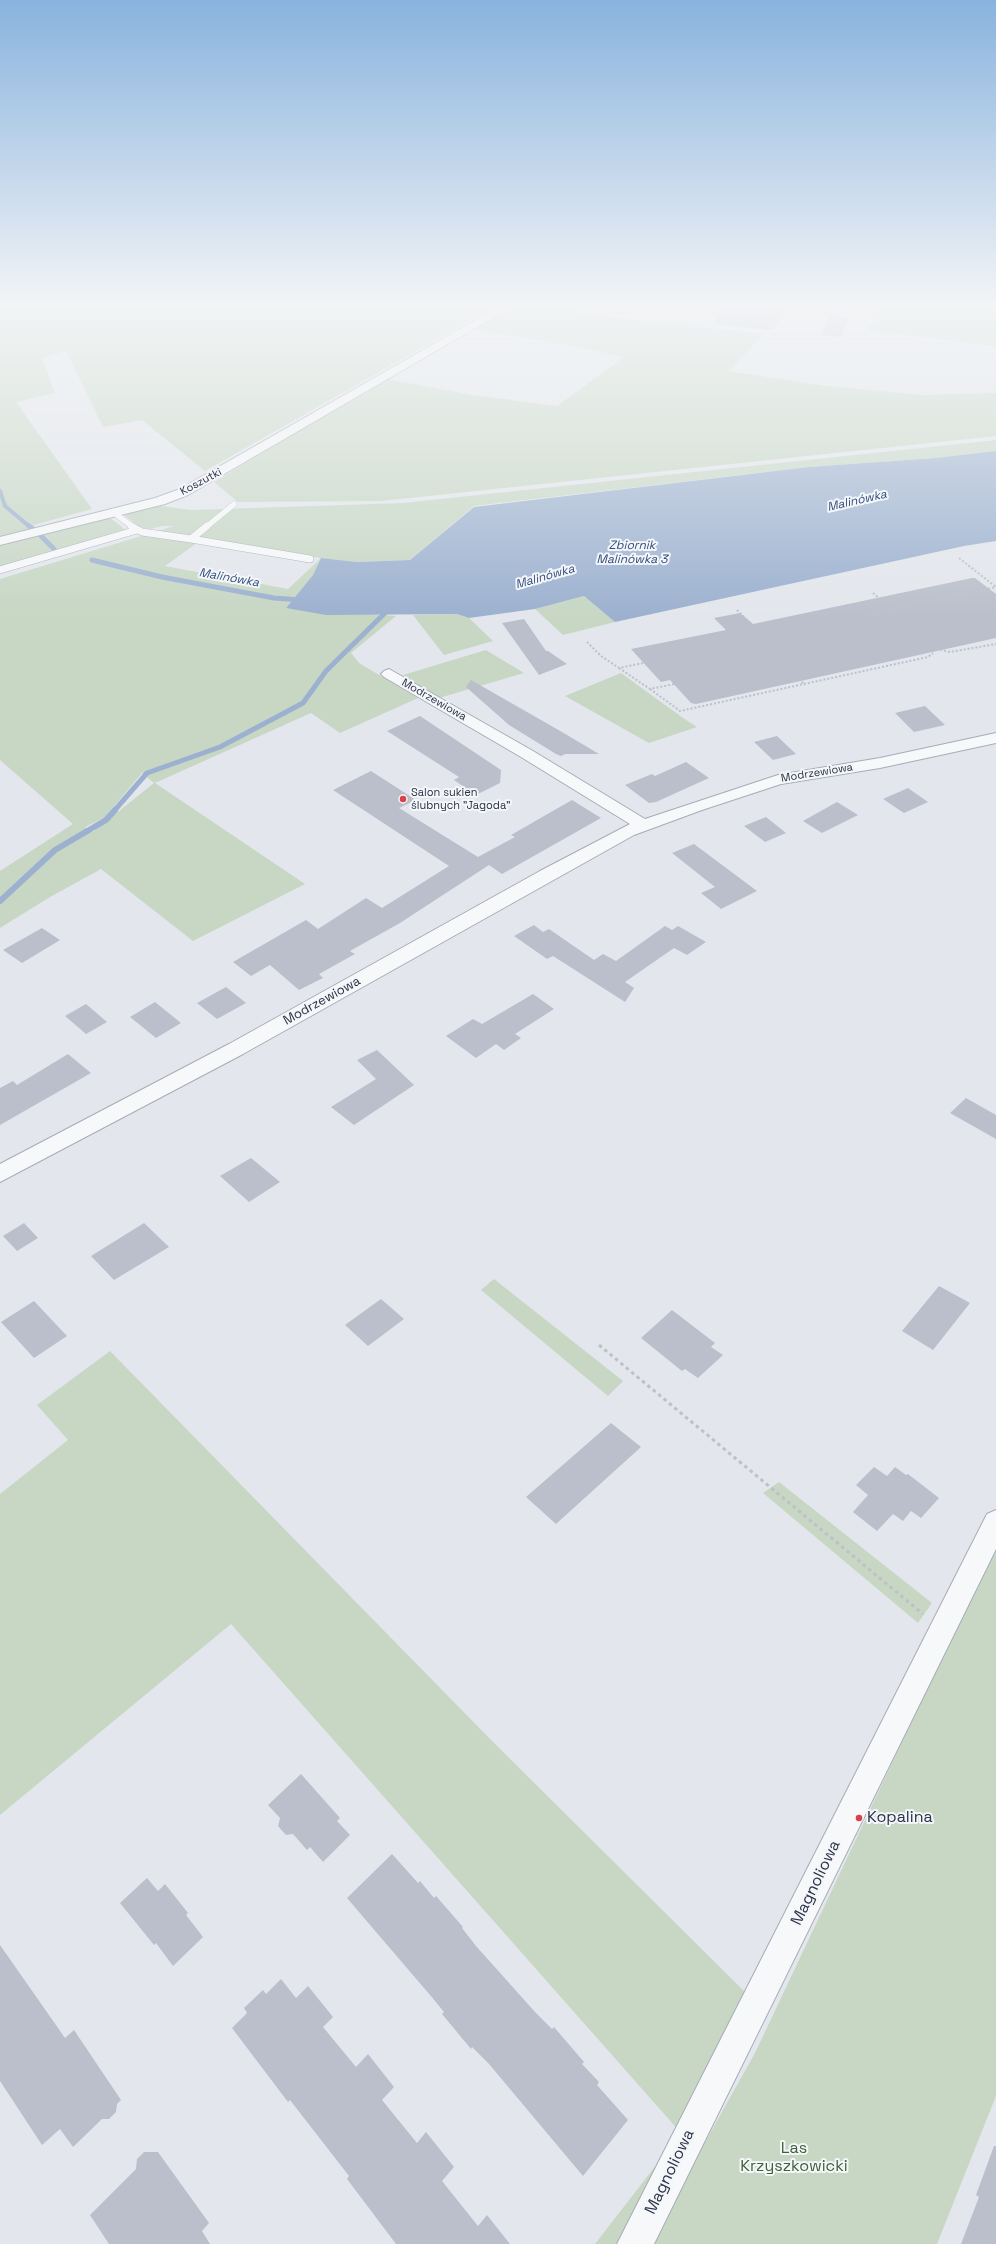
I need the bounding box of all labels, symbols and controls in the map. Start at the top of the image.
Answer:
street label: Koszutki [178,466,224,498]
water label: Malinówka [826,487,888,515]
water label: Zbiornik Malinówka 3 [597,539,667,567]
water label: Malinówka [514,562,576,592]
water label: Malinówka [198,566,260,590]
street label: Modrzewiowa [399,676,469,724]
street label: Modrzewiowa [780,761,854,785]
place label: Salon sukien ślubnych "Jagoda" [411,786,511,812]
marker: Salon sukien ślubnych "Jagoda" [398,794,408,804]
street label: Modrzewiowa [281,973,363,1029]
place label: Kopalina [867,1808,933,1828]
marker: Kopalina [854,1813,864,1823]
street label: Magnoliowa [787,1837,845,1929]
street label: Magnoliowa [641,2126,699,2218]
park label: Las Krzyszkowicki [740,2139,848,2177]

